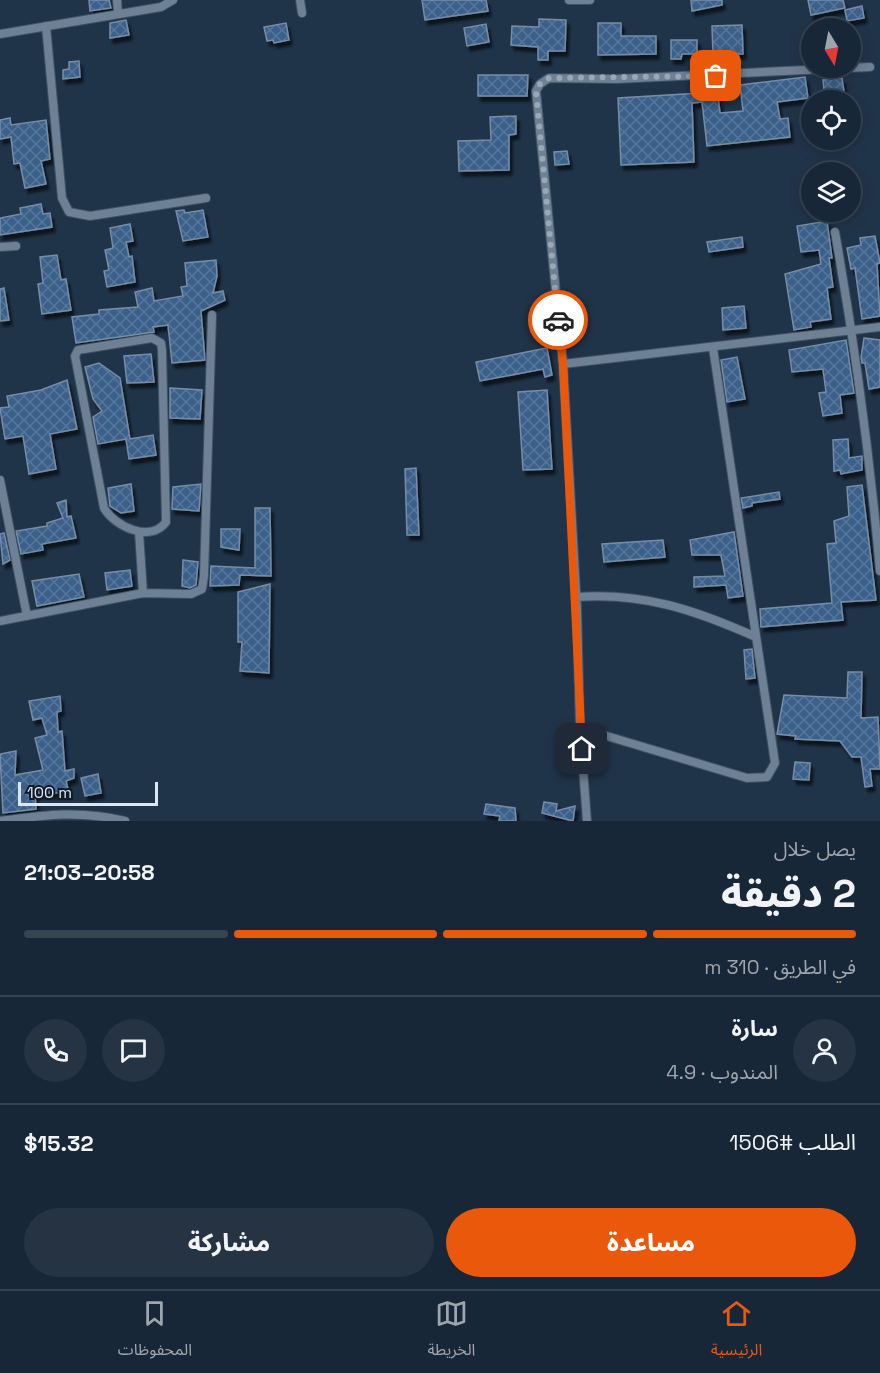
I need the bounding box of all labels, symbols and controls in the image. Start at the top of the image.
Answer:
north arrow [801,18,861,78]
map controls [801,18,861,222]
pin [690,50,741,101]
icon: bag [699,59,732,92]
button: locate [801,90,861,150]
button: layers [801,162,861,222]
courier [528,290,588,350]
icon: car [542,304,575,337]
pin [556,723,607,774]
icon: home [565,732,598,765]
scale bar [18,779,158,806]
text: 100 m [27,782,72,803]
text: يصل خلال [774,836,856,862]
text: 20:58–21:03 [24,858,154,886]
text: 2 دقيقة [721,869,856,918]
text: في الطريق · 310 m [704,954,856,980]
text: سارة [732,1014,778,1042]
button: phone [24,1019,87,1082]
button: chat [102,1019,165,1082]
button: person [793,1019,856,1082]
text: المندوب · 4.9 [666,1059,778,1085]
text: الطلب #1506 [729,1128,856,1156]
text: $15.32 [24,1129,93,1157]
button: مشاركة [24,1208,434,1277]
button: مساعدة [446,1208,856,1277]
tab: المحفوظات [118,1297,192,1367]
tab: الخريطة [427,1297,475,1367]
tab: الرئيسية [711,1297,762,1367]

